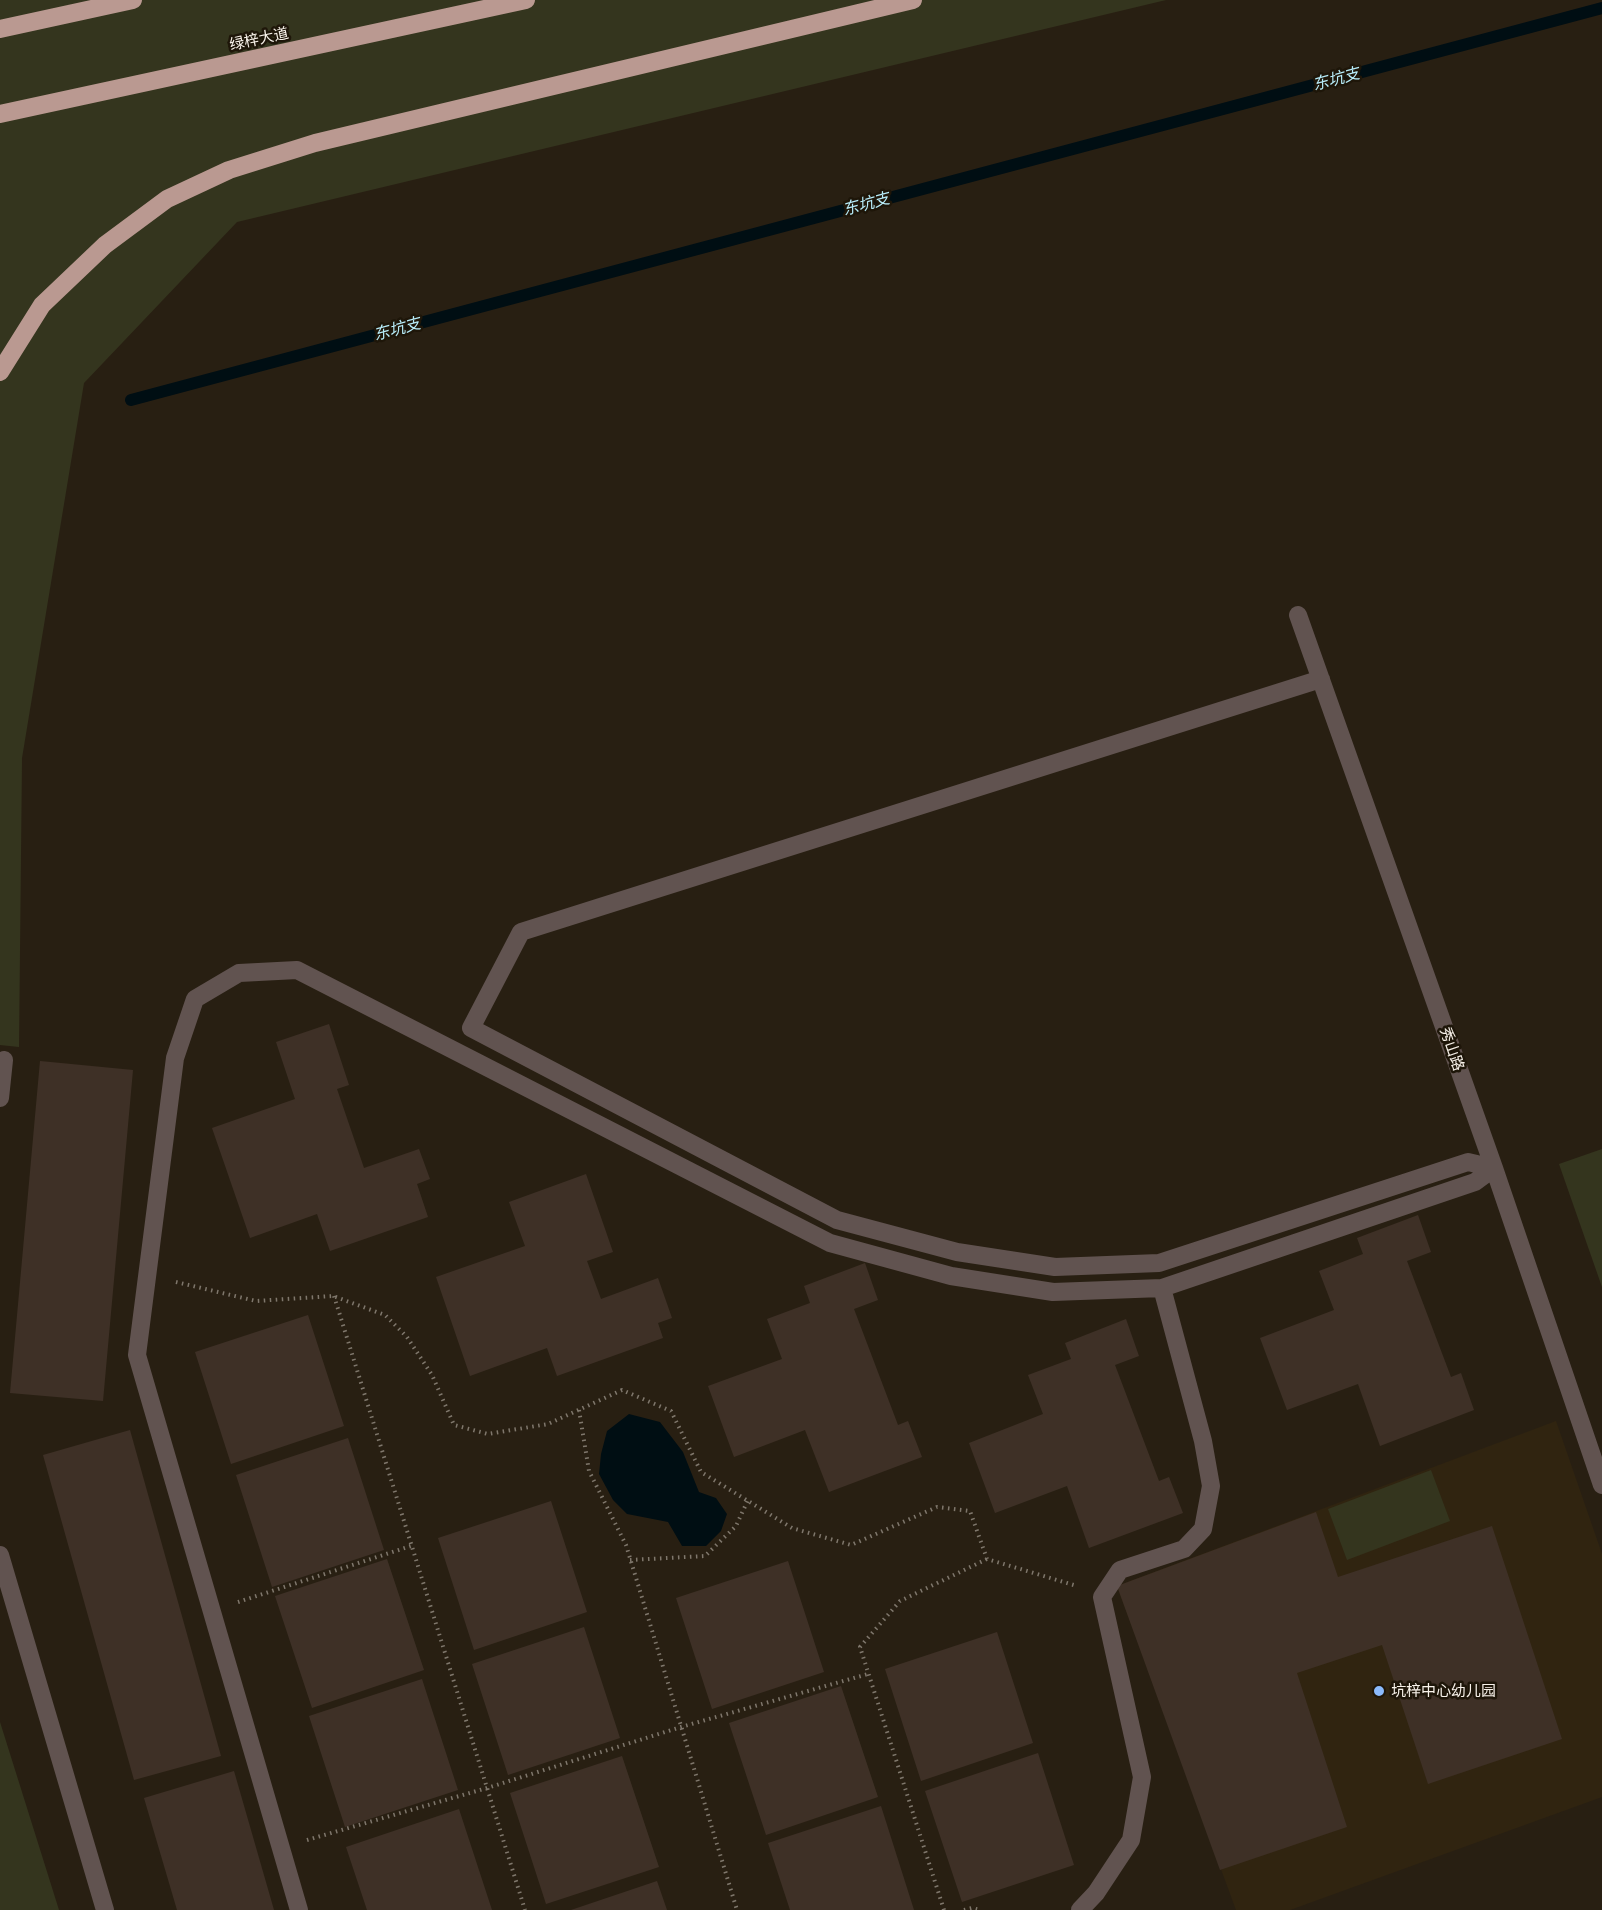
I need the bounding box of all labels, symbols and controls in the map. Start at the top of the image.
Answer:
street label: 绿梓大道 [228,24,290,54]
water label: 东坑支 [1310,64,1362,94]
water label: 东坑支 [840,189,892,219]
water label: 东坑支 [371,314,423,344]
street label: 秀山路 [1436,1025,1468,1073]
place label: 坑梓中心幼儿园 [1391,1682,1496,1700]
marker: 坑梓中心幼儿园 [1372,1684,1386,1698]

